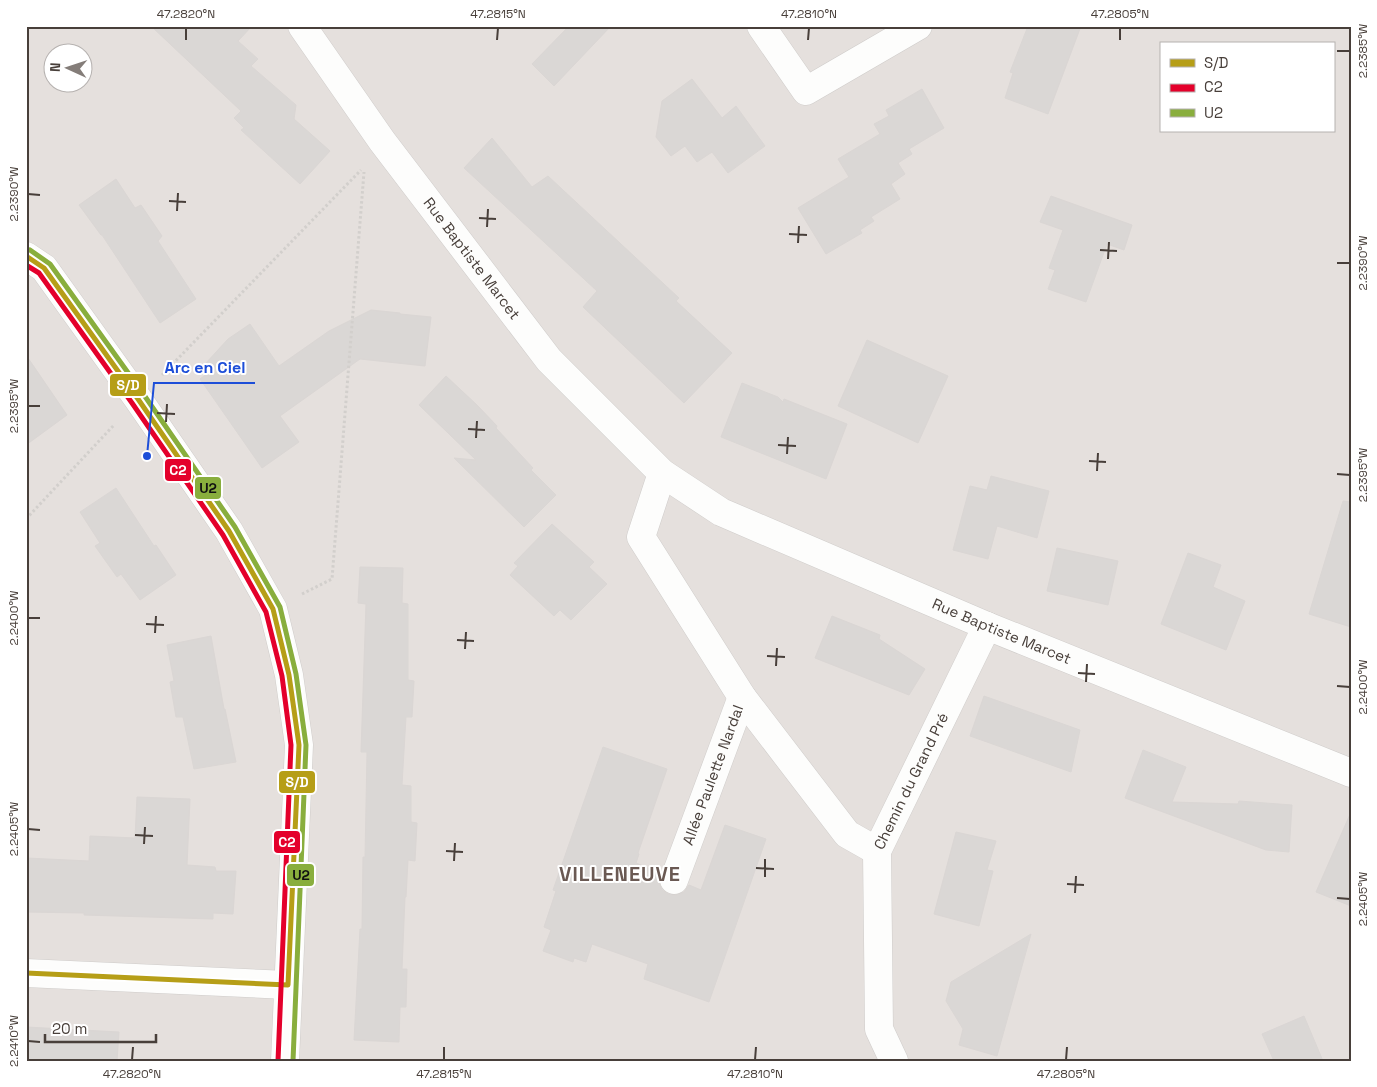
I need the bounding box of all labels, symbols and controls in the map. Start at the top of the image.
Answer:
text: 47.2820°N [157,6,215,22]
text: 47.2815°N [470,6,526,22]
text: 47.2810°N [781,6,837,22]
text: 47.2805°N [1091,6,1149,22]
text: 2.2385°W [1355,23,1371,78]
north arrow [42,42,92,92]
legend [1160,42,1334,132]
text: S/D [1204,53,1229,72]
text: N [46,62,64,72]
text: C2 [1204,77,1223,96]
text: U2 [1204,103,1223,122]
text: 2.2390°W [6,166,22,221]
street label: Rue Baptiste Marcet [419,193,525,323]
text: 2.2390°W [1355,235,1371,290]
callout: Arc en Ciel [154,352,255,383]
text: Arc en Ciel [165,357,245,378]
line badge: S/D [109,373,147,397]
text: S/D [116,376,140,394]
text: 2.2395°W [6,378,22,433]
text: 2.2395°W [1355,447,1371,502]
line badge: C2 [164,458,192,482]
text: C2 [169,461,187,479]
line badge: U2 [194,476,222,500]
text: U2 [199,479,217,497]
text: 2.2400°W [6,590,22,646]
street label: Rue Baptiste Marcet [929,594,1074,668]
text: 2.2400°W [1355,659,1371,715]
street label: Allée Paulette Nardal [678,702,747,848]
street label: Chemin du Grand Pré [869,709,952,853]
line badge: S/D [278,770,316,794]
text: S/D [285,773,309,791]
text: 2.2405°W [6,801,22,856]
line badge: C2 [273,830,301,854]
text: C2 [278,833,296,851]
district label: VILLENEUVE [559,861,681,887]
line badge: U2 [286,863,315,887]
text: U2 [292,866,310,884]
text: 2.2405°W [1355,871,1371,926]
scale bar [45,1012,156,1044]
text: 2.2410°W [6,1014,22,1067]
text: 20 m [52,1019,87,1038]
text: 47.2820°N [103,1066,161,1082]
text: 47.2815°N [416,1066,472,1082]
text: 47.2810°N [727,1066,783,1082]
text: 47.2805°N [1037,1066,1095,1082]

